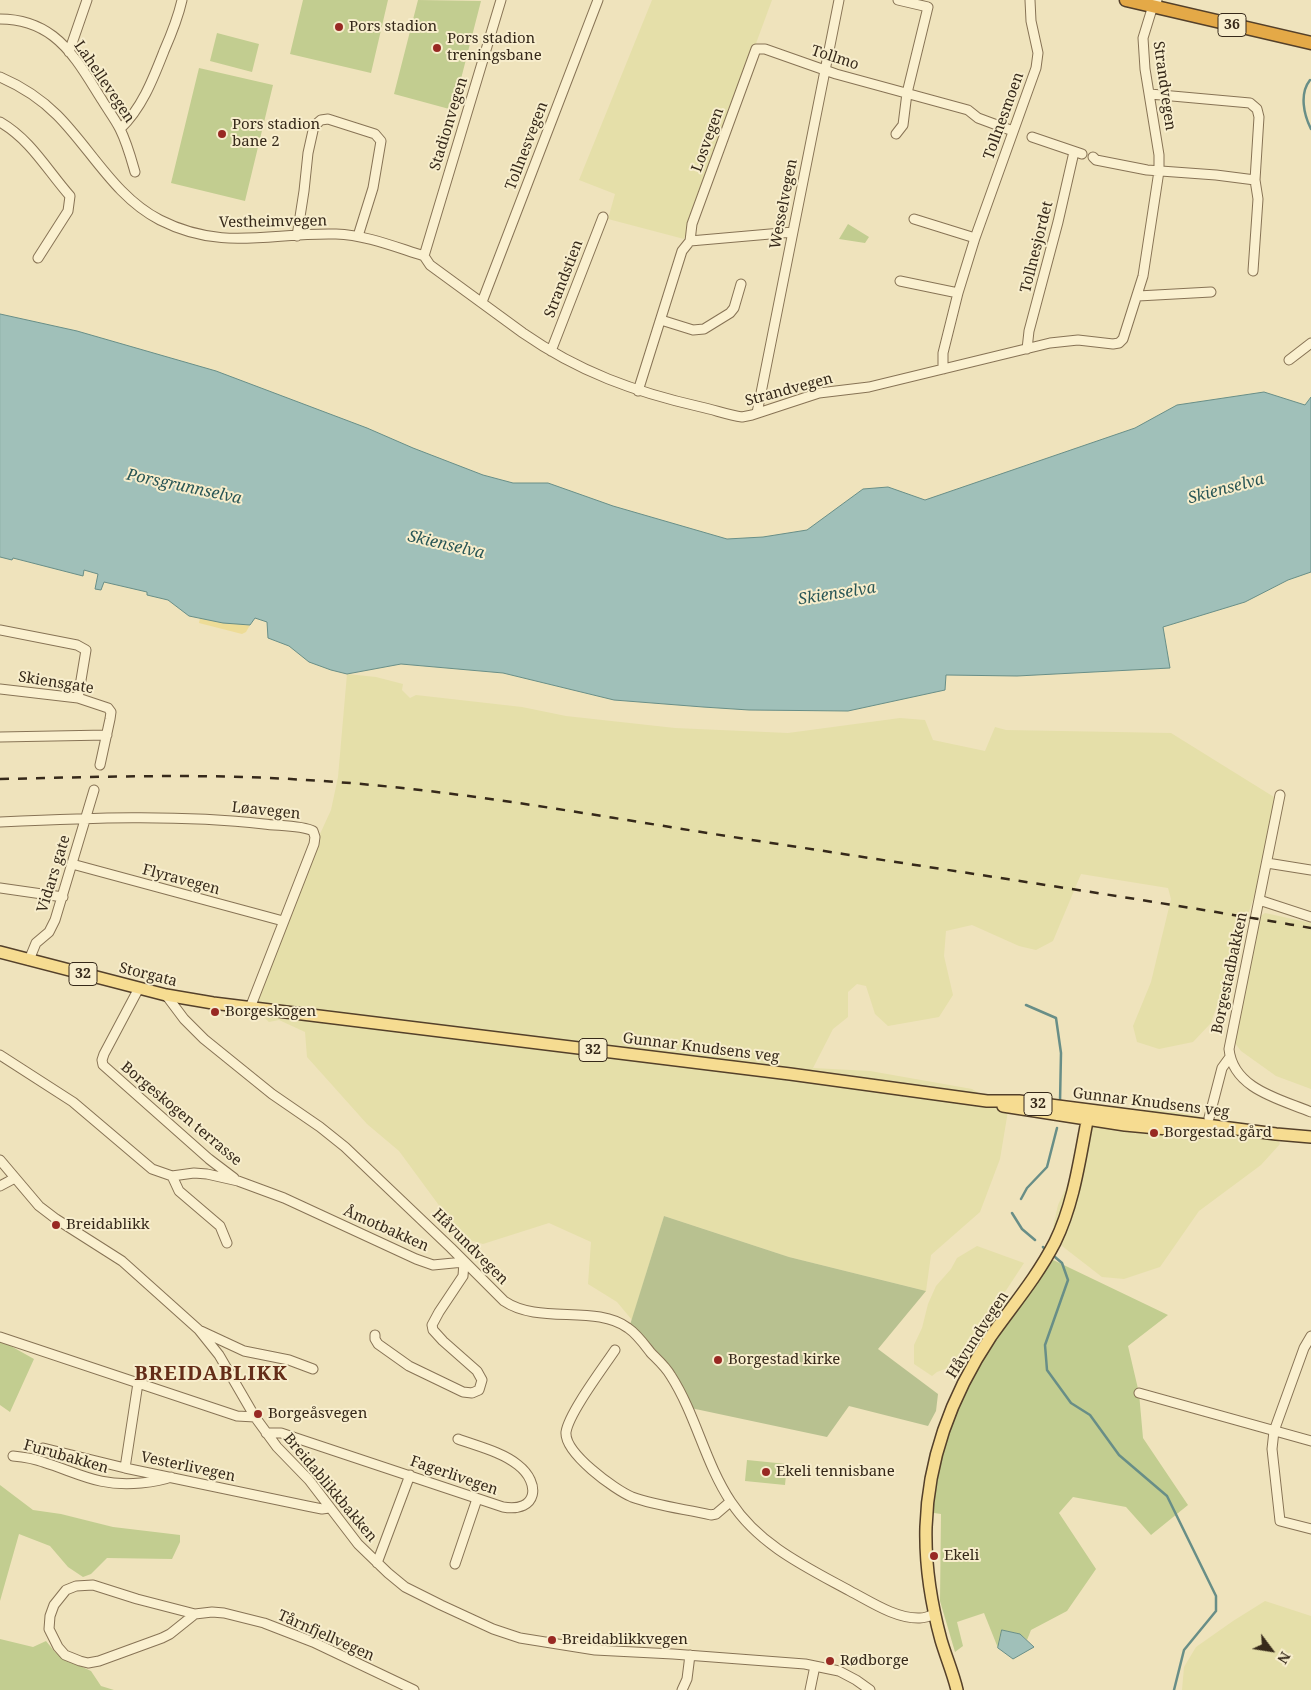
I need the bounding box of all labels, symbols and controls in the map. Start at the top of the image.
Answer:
road number: 36 [1218,14,1246,36]
place label: Pors stadion [349,18,437,36]
marker: Pors stadion [333,21,345,33]
place label: Pors stadion treningsbane [447,30,542,65]
street label: Lahellevegen [70,38,138,126]
street label: Strandvegen [1149,40,1179,132]
marker: Pors stadion treningsbane [431,42,443,54]
street label: Tollmo [809,42,861,74]
street label: Tollnesmoen [980,70,1028,162]
street label: Stadionvegen [426,75,472,173]
street label: Tollnesvegen [502,99,552,193]
street label: Losvegen [688,105,728,175]
place label: Pors stadion bane 2 [232,116,320,151]
marker: Pors stadion bane 2 [216,128,228,140]
street label: Wesselvegen [766,157,802,251]
street label: Tollnesjordet [1017,199,1057,295]
street label: Vestheimvegen [219,212,327,232]
street label: Strandstien [541,237,587,321]
street label: Strandvegen [743,370,835,410]
water label: Porsgrunnselva [125,465,243,509]
water label: Skienselva [1186,470,1266,508]
water label: Skienselva [406,527,486,563]
water label: Skienselva [797,578,877,610]
street label: Skiensgate [17,668,95,698]
street label: Løavegen [231,798,301,824]
street label: Vidars gate [34,833,74,915]
street label: Flyravegen [140,861,222,899]
street label: Borgestadbakken [1208,911,1252,1035]
street label: Storgata [117,959,179,991]
road number: 32 [69,962,97,986]
place label: Borgeskogen [225,1003,316,1021]
marker: Borgeskogen [209,1006,221,1018]
street label: Gunnar Knudsens veg [622,1029,780,1067]
road number: 32 [579,1038,607,1062]
street label: Borgeskogen terrasse [117,1058,245,1170]
street label: Gunnar Knudsens veg [1072,1084,1230,1122]
road number: 32 [1024,1092,1052,1116]
place label: Borgestad gård [1164,1124,1272,1142]
marker: Borgestad gård [1148,1127,1160,1139]
street label: Åmotbakken [341,1202,431,1256]
street label: Håvundvegen [428,1205,512,1289]
place label: Breidablikk [66,1216,150,1234]
marker: Breidablikk [50,1219,62,1231]
street label: Håvundvegen [943,1288,1013,1382]
place label: Borgestad kirke [728,1351,840,1369]
marker: Borgestad kirke [712,1354,724,1366]
district label: BREIDABLIKK [133,1362,289,1386]
place label: Borgeåsvegen [268,1405,367,1423]
marker: Borgeåsvegen [252,1408,264,1420]
street label: Breidablikkbakken [279,1430,381,1546]
street label: Furubakken [21,1436,111,1478]
street label: Vesterlivegen [139,1448,237,1486]
street label: Fagerlivegen [408,1453,500,1499]
place label: Ekeli tennisbane [776,1463,895,1481]
marker: Ekeli tennisbane [760,1466,772,1478]
place label: Ekeli [944,1547,979,1565]
marker: Ekeli [928,1550,940,1562]
street label: Tårnfjellvegen [275,1607,377,1665]
north arrow [1246,1625,1296,1675]
place label: Breidablikkvegen [562,1631,688,1649]
marker: Breidablikkvegen [546,1634,558,1646]
text: N [1273,1648,1295,1668]
place label: Rødborge [840,1652,909,1670]
marker: Rødborge [824,1655,836,1667]

